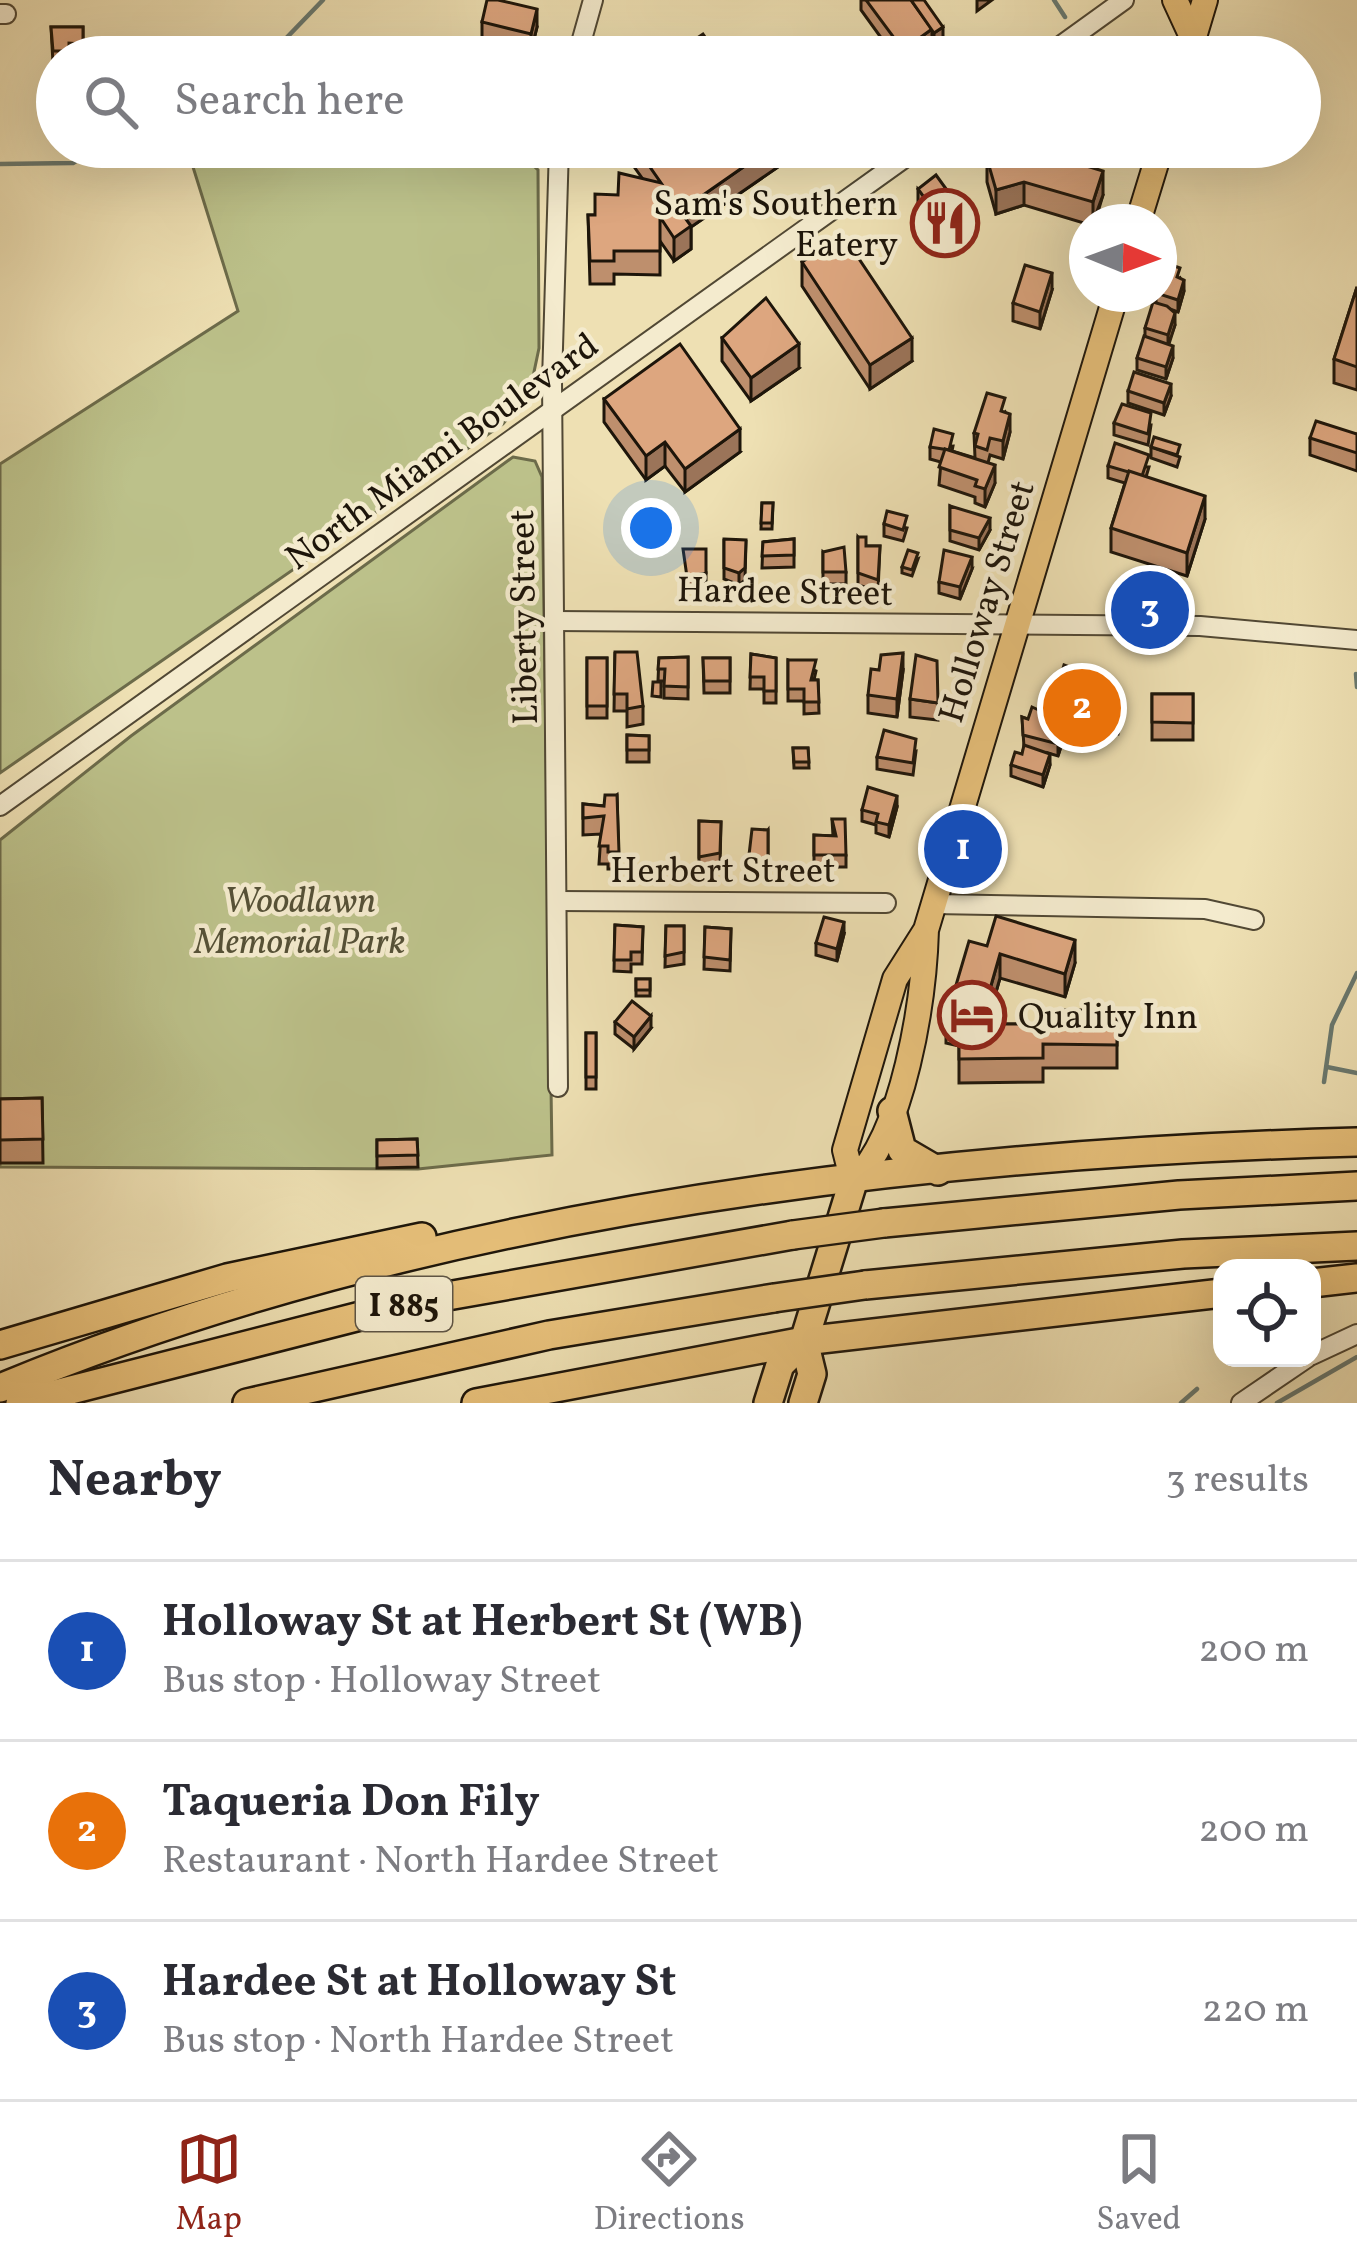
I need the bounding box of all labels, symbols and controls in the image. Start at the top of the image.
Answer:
search box [36,36,1321,168]
icon: search [78,69,144,135]
text: Search here [174,71,405,134]
place label: Sam's Southern Eatery [653,181,898,272]
restaurant icon: Sam's Southern Eatery [910,188,980,258]
north arrow [1069,204,1177,312]
street label: North Miami Boulevard [277,322,610,584]
street label: Holloway Street [928,475,1049,729]
your location [621,498,681,558]
street label: Liberty Street [499,509,553,725]
pin: 3 [1111,565,1189,655]
street label: Hardee Street [676,567,893,621]
pin: 2 [1043,663,1121,753]
pin: 1 [924,804,1002,894]
street label: Herbert Street [610,848,836,898]
park label: Woodlawn Memorial Park [194,878,405,969]
hotel icon: Quality Inn [937,980,1007,1050]
place label: Quality Inn [1018,994,1198,1044]
map controls [1213,1259,1321,1367]
button: locate [1213,1259,1321,1367]
road number: I 885 [356,1277,452,1331]
text: Nearby [48,1446,222,1517]
text: 3 results [1166,1454,1309,1508]
text: Holloway St at Herbert St (WB) [162,1592,803,1655]
text: 1 [79,1624,95,1678]
text: 200 m [1198,1624,1309,1678]
text: Bus stop · Holloway Street [162,1655,601,1709]
text: Taqueria Don Fily [162,1772,540,1835]
text: 2 [77,1804,97,1858]
text: 200 m [1198,1804,1309,1858]
text: Restaurant · North Hardee Street [162,1835,719,1889]
text: Hardee St at Holloway St [162,1952,676,2015]
text: 3 [77,1984,97,2038]
text: 220 m [1202,1984,1309,2038]
text: Bus stop · North Hardee Street [162,2015,674,2069]
tab: Map [176,2126,242,2244]
tab: Directions [593,2126,745,2244]
tab: Saved [1096,2126,1181,2244]

